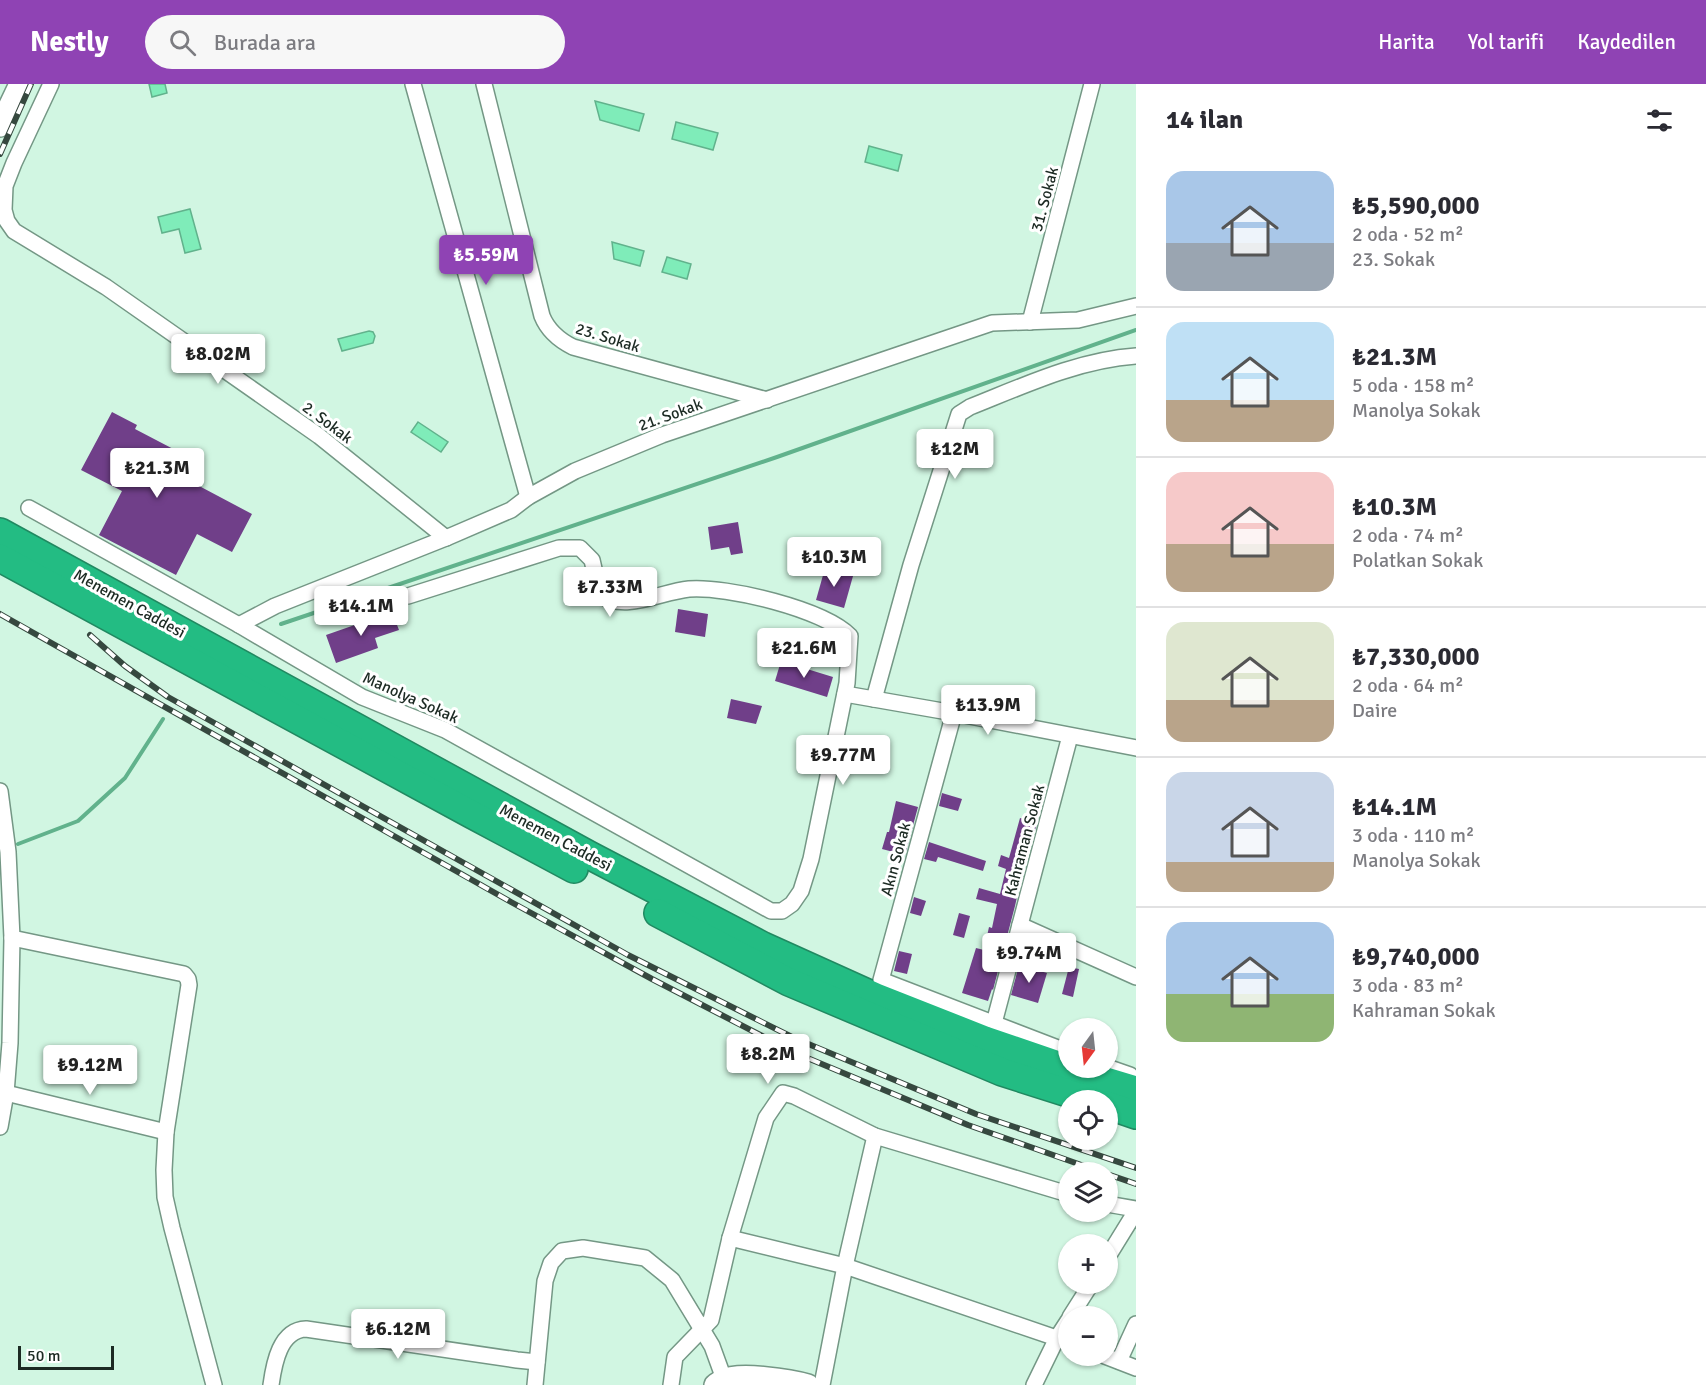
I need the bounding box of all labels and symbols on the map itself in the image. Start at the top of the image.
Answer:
street label: 31. Sokak [1027,165,1063,234]
pin: ₺5.59M [437,235,535,286]
street label: 23. Sokak [573,319,642,357]
pin: ₺8.02M [169,334,267,385]
street label: 21. Sokak [636,394,705,436]
street label: 2. Sokak [298,397,356,448]
pin: ₺12M [919,429,991,480]
pin: ₺21.3M [108,448,206,499]
pin: ₺10.3M [785,537,883,588]
street label: Menemen Caddesi [70,565,189,643]
pin: ₺7.33M [561,567,659,618]
pin: ₺14.1M [312,586,410,637]
pin: ₺21.6M [755,628,853,679]
street label: Manolya Sokak [360,668,462,728]
pin: ₺13.9M [939,685,1037,736]
pin: ₺9.77M [794,735,892,786]
street label: Kahraman Sokak [1000,782,1049,898]
street label: Menemen Caddesi [496,800,615,876]
street label: Akın Sokak [877,820,915,898]
pin: ₺9.74M [980,933,1078,984]
north arrow [1058,1018,1118,1078]
pin: ₺8.2M [726,1034,810,1085]
pin: ₺9.12M [41,1045,139,1096]
pin: ₺6.12M [349,1309,447,1360]
scale bar [18,1343,114,1370]

